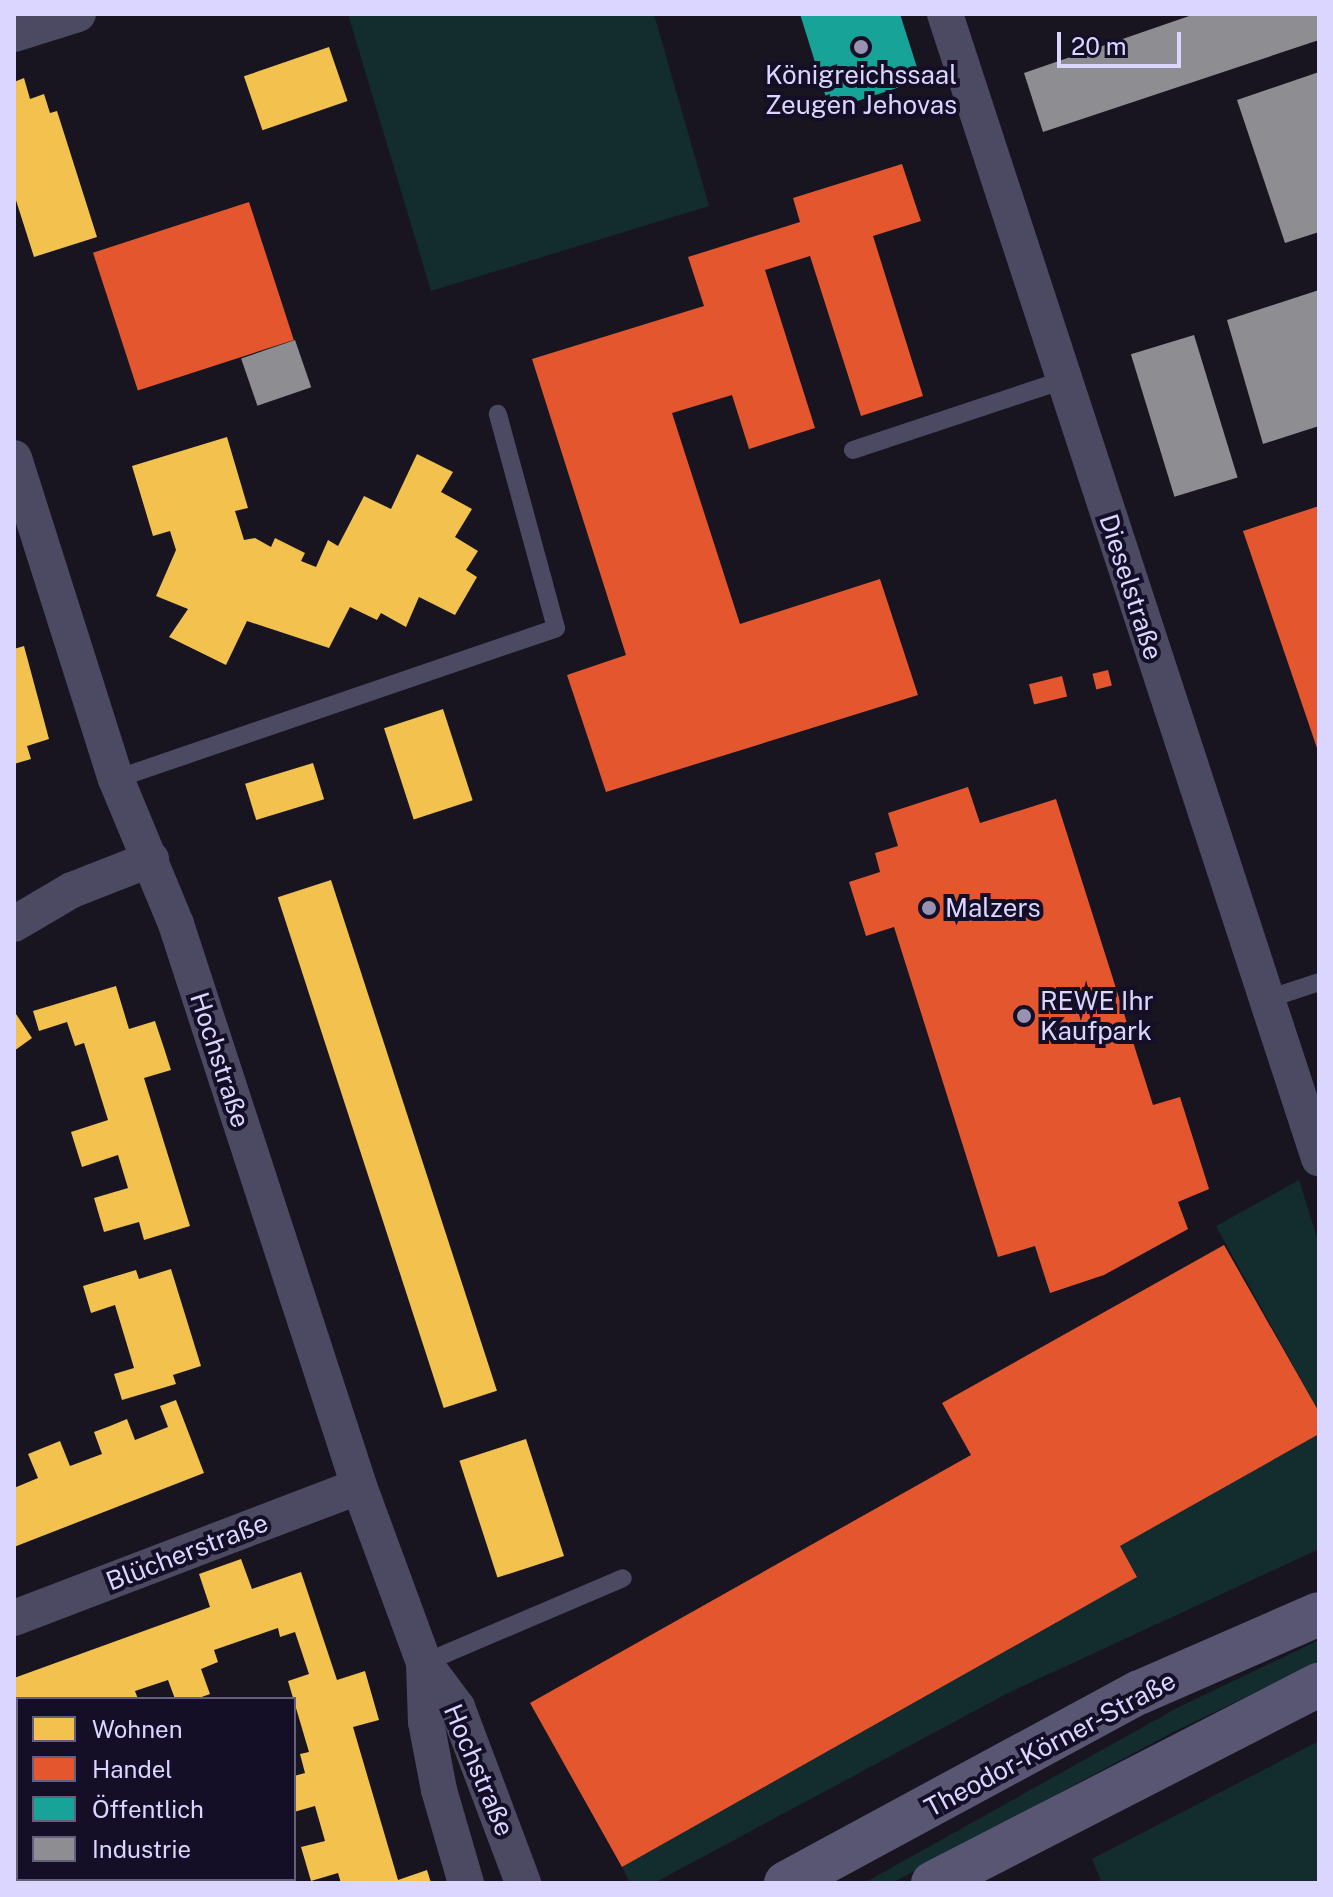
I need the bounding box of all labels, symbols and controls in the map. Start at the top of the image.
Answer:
scale bar [1061,16,1185,66]
text: 20 m [1071,32,1127,60]
marker: Königreichssaal Zeugen Jehovas [852,38,870,56]
place label: Königreichssaal Zeugen Jehovas [765,59,957,120]
street label: Dieselstraße [1093,510,1169,664]
place label: Malzers [945,892,1041,924]
marker: Malzers [920,899,938,917]
place label: REWE Ihr Kaufpark [1040,985,1154,1046]
street label: Hochstraße [183,988,257,1132]
marker: REWE Ihr Kaufpark [1015,1007,1033,1025]
street label: Blücherstraße [102,1507,272,1597]
street label: Theodor-Körner-Straße [919,1665,1181,1823]
legend [16,1697,296,1881]
street label: Hochstraße [437,1699,521,1841]
text: Wohnen [92,1715,183,1743]
text: Handel [92,1755,173,1783]
text: Öffentlich [92,1795,204,1823]
text: Industrie [92,1835,191,1863]

